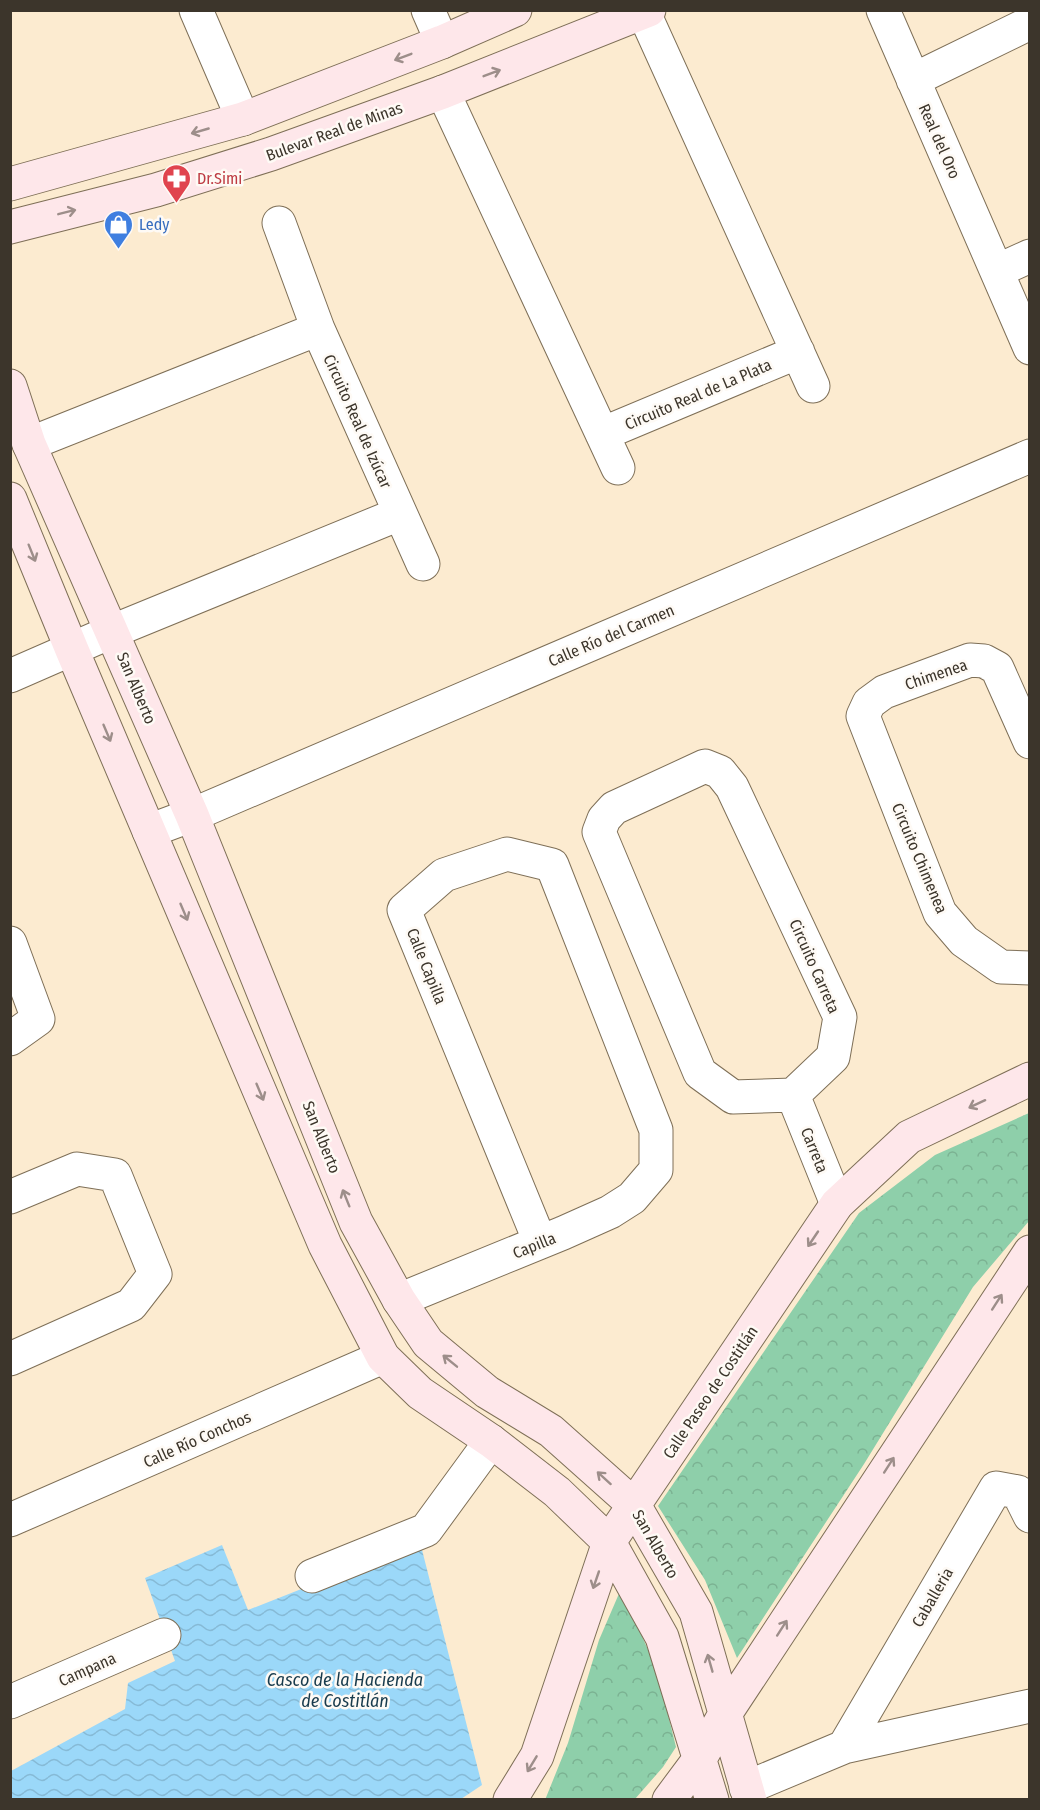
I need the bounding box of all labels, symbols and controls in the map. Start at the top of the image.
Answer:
one-way arrow [394,52,413,63]
one-way arrow [482,67,500,78]
street label: Bulevar Real de Minas [263,98,405,165]
street label: Real del Oro [915,101,964,182]
one-way arrow [191,126,210,137]
pharmacy icon: Dr.Simi [160,162,192,204]
place label: Dr.Simi [197,169,242,188]
one-way arrow [57,206,76,218]
shop icon: Ledy [102,208,134,250]
place label: Ledy [139,215,170,234]
street label: Circuito Real de Izúcar [319,351,396,491]
street label: Circuito Real de La Plata [622,355,775,434]
one-way arrow [27,543,38,562]
street label: Calle Río del Carmen [545,600,677,671]
street label: San Alberto [113,649,160,727]
street label: Chimenea [902,655,970,694]
one-way arrow [102,723,113,741]
street label: Circuito Chimenea [888,800,951,916]
one-way arrow [179,902,190,921]
street label: Circuito Carreta [785,916,844,1016]
street label: Calle Capilla [403,925,450,1007]
one-way arrow [255,1082,266,1100]
street label: San Alberto [298,1098,345,1176]
one-way arrow [968,1099,986,1111]
street label: Carreta [797,1125,832,1176]
one-way arrow [340,1189,351,1208]
street label: Capilla [510,1228,559,1263]
one-way arrow [807,1231,820,1248]
one-way arrow [991,1294,1003,1311]
street label: Calle Paseo de Costitlán [659,1322,762,1462]
one-way arrow [442,1355,458,1368]
street label: Calle Río Conchos [140,1407,254,1472]
one-way arrow [883,1457,895,1474]
one-way arrow [597,1471,612,1485]
street label: San Alberto [628,1507,683,1582]
street label: Caballeria [908,1564,957,1630]
one-way arrow [590,1570,601,1589]
one-way arrow [776,1620,788,1636]
street label: Campana [56,1648,119,1690]
one-way arrow [704,1654,715,1673]
water label: Casco de la Hacienda de Costitlán [267,1669,423,1712]
one-way arrow [526,1755,538,1772]

